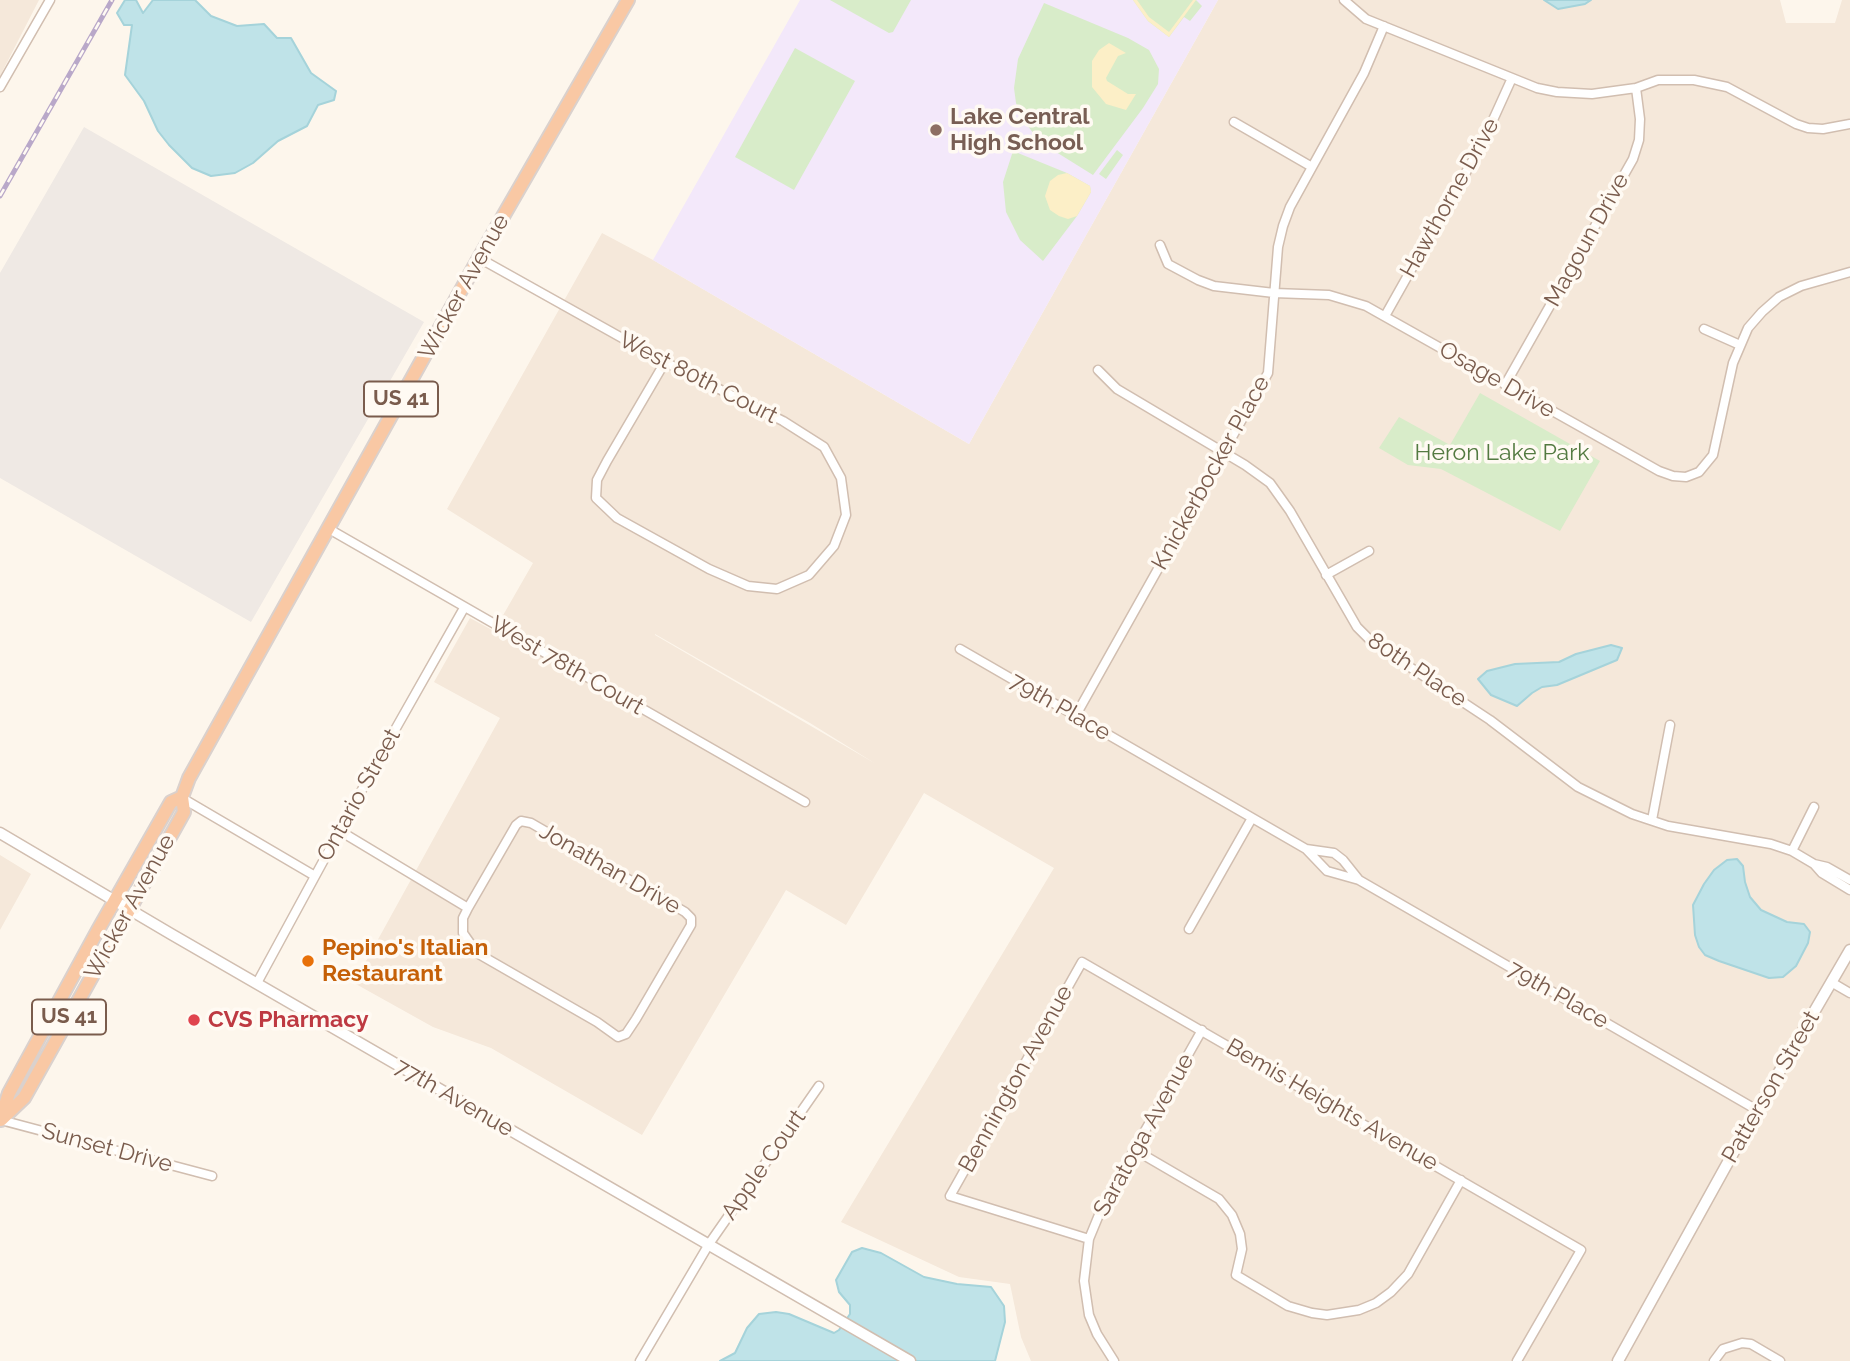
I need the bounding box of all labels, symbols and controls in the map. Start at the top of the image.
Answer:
place label: Lake Central High School [950,103,1090,157]
street label: Hawthorne Drive [1395,113,1505,283]
marker: Lake Central High School [928,122,944,138]
street label: Magoun Drive [1539,168,1635,312]
street label: Wicker Avenue [413,210,515,364]
street label: West 80th Court [614,326,782,430]
street label: Osage Drive [1434,336,1560,424]
street label: Knickerbocker Place [1146,371,1276,575]
road number: US 41 [364,382,438,416]
park label: Heron Lake Park [1415,439,1589,467]
street label: West 78th Court [485,611,649,721]
street label: 80th Place [1362,627,1472,713]
street label: 79th Place [1005,667,1115,747]
street label: Ontario Street [311,724,407,866]
street label: Jonathan Drive [535,817,685,921]
street label: Wicker Avenue [79,830,181,984]
place label: Pepino's Italian Restaurant [322,934,488,988]
marker: Pepino's Italian Restaurant [300,953,316,969]
street label: 79th Place [1503,955,1613,1035]
street label: Bennington Avenue [953,981,1079,1177]
road number: US 41 [32,1000,106,1034]
place label: CVS Pharmacy [208,1006,369,1034]
street label: Patterson Street [1716,1006,1826,1168]
marker: CVS Pharmacy [186,1012,202,1028]
street label: Bemis Heights Avenue [1221,1033,1443,1177]
street label: Saratoga Avenue [1088,1049,1200,1221]
street label: 77th Avenue [390,1053,518,1143]
street label: Apple Court [716,1104,812,1226]
street label: Sunset Drive [39,1117,175,1179]

